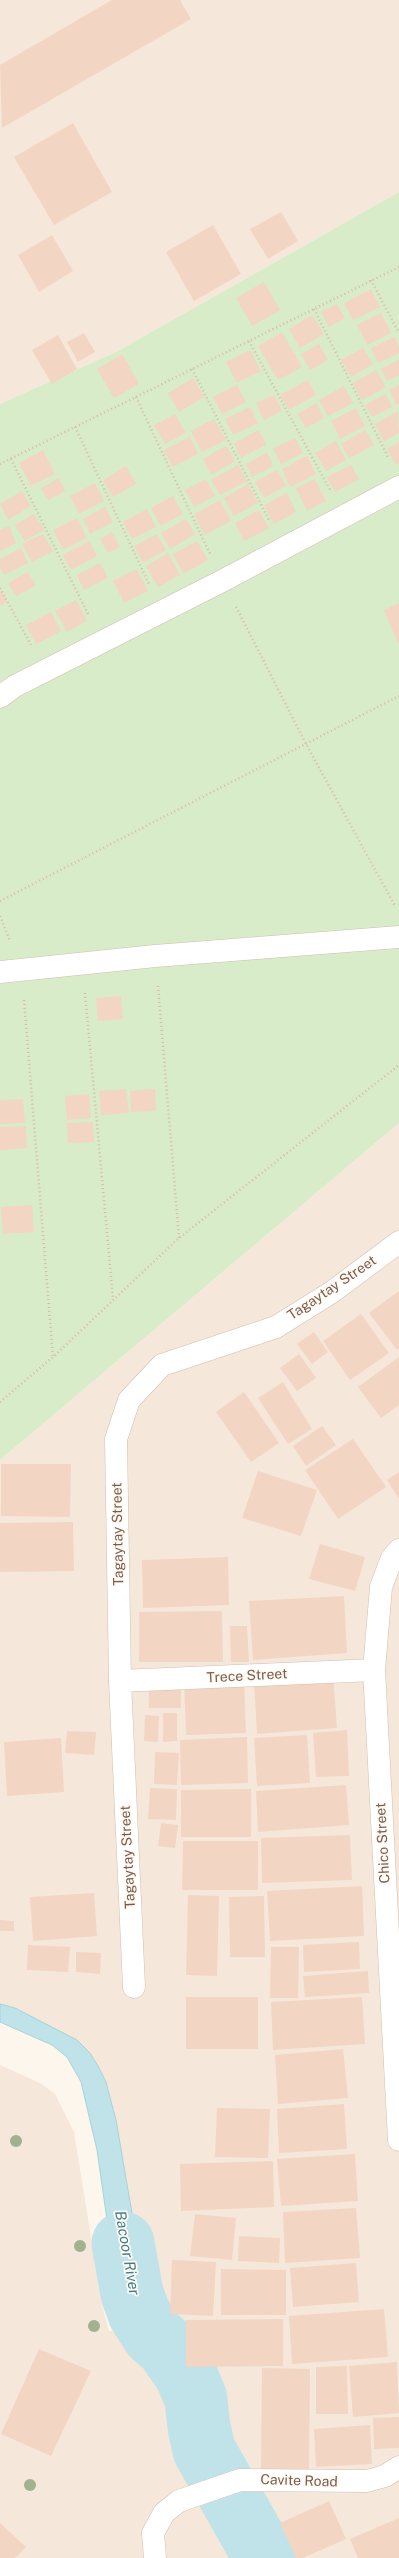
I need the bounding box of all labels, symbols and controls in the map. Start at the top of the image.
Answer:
street label: Tagaytay Street [284,1252,380,1324]
street label: Tagaytay Street [109,1482,127,1586]
street label: Trece Street [206,1665,288,1687]
street label: Chico Street [372,1802,394,1884]
street label: Tagaytay Street [117,1805,139,1909]
water label: Bacoor River [111,2209,143,2297]
street label: Cavite Road [260,2471,338,2491]

